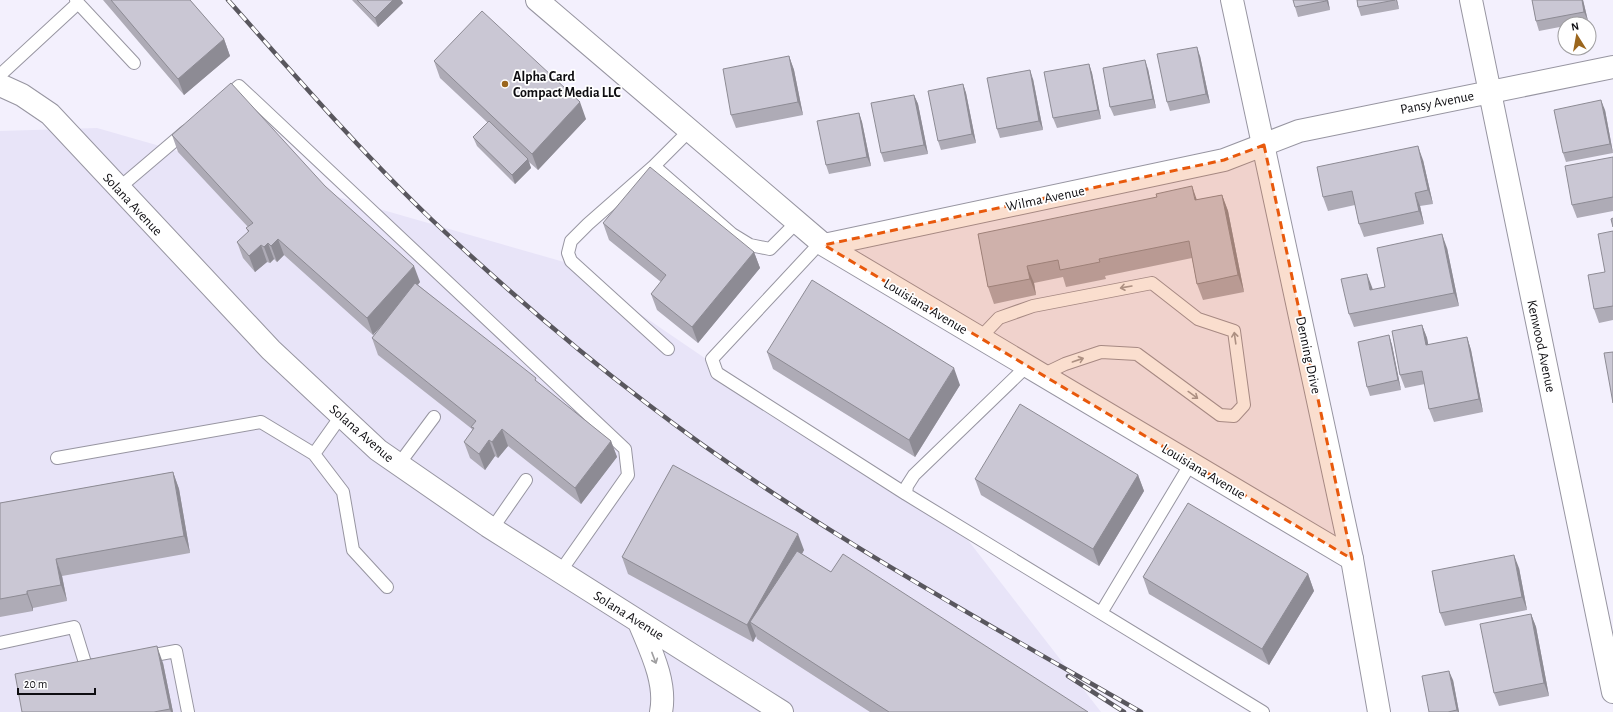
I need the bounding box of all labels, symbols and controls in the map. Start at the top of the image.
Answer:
north arrow [1557,16,1597,56]
text: N [1570,21,1580,33]
place label: Alpha Card Compact Media LLC [513,70,621,100]
marker: Alpha Card Compact Media LLC [500,79,510,89]
street label: Pansy Avenue [1399,89,1475,117]
street label: Solana Avenue [100,171,165,239]
street label: Wilma Avenue [1005,184,1086,214]
street label: Louisiana Avenue [881,276,970,337]
one-way arrow [1120,283,1133,291]
street label: Kenwood Avenue [1524,299,1558,394]
street label: Denning Drive [1293,315,1323,395]
one-way arrow [1231,332,1239,345]
one-way arrow [1071,356,1084,363]
one-way arrow [1187,391,1198,399]
street label: Solana Avenue [327,402,396,465]
street label: Louisiana Avenue [1159,441,1248,502]
street label: Solana Avenue [591,589,666,643]
one-way arrow [650,651,658,663]
scale bar [18,670,95,696]
text: 20 m [24,678,47,690]

